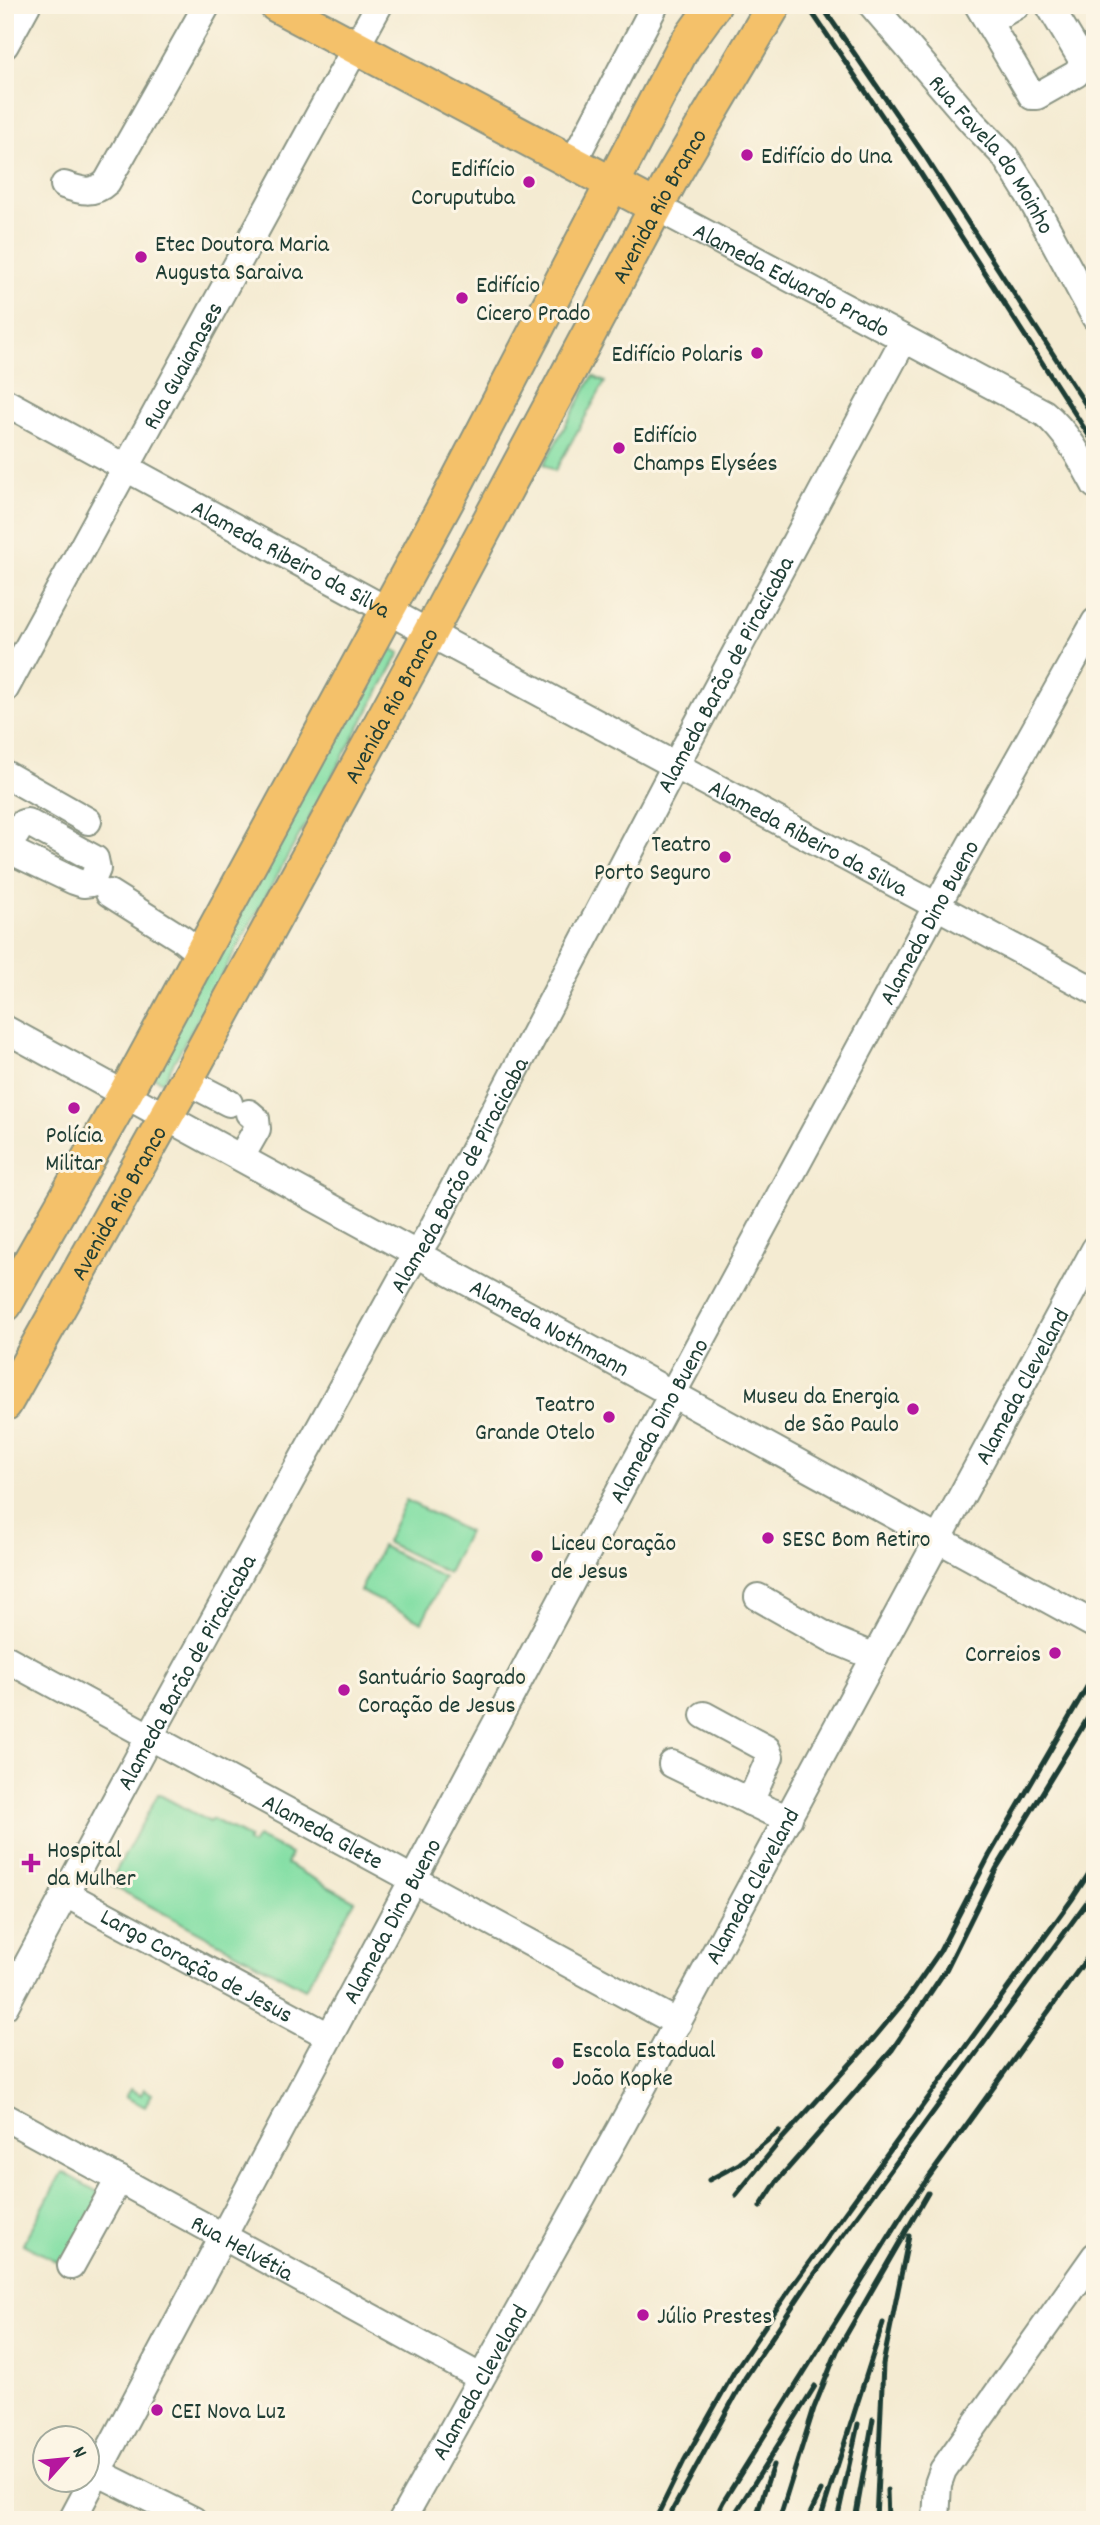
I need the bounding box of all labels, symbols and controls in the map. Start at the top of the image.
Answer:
street label: Rua Favela do Moinho [919,68,1061,241]
street label: Avenida Rio Branco [605,123,717,291]
place label: Edifício do Una [761,141,893,175]
marker: Edifício do Una [739,147,755,163]
place label: Edifício Coruputuba [411,154,516,216]
marker: Edifício Coruputuba [521,174,537,190]
street label: Alameda Eduardo Prado [686,216,895,348]
place label: Etec Doutora Maria Augusta Saraiva [155,229,330,291]
marker: Etec Doutora Maria Augusta Saraiva [133,249,149,265]
place label: Edifício Cicero Prado [476,270,591,332]
marker: Edifício Cicero Prado [454,290,470,306]
street label: Rua Guaianases [136,296,233,437]
place label: Edifício Polaris [611,339,743,373]
marker: Edifício Polaris [749,345,765,361]
place label: Edifício Champs Elysées [633,420,778,482]
marker: Edifício Champs Elysées [611,440,627,456]
street label: Alameda Ribeiro da Silva [184,493,396,629]
street label: Alameda Barão de Piracicaba [650,550,805,800]
street label: Avenida Rio Branco [337,623,449,791]
street label: Alameda Ribeiro da Silva [702,772,914,908]
place label: Teatro Porto Seguro [594,829,711,891]
street label: Alameda Dino Bueno [872,835,990,1012]
marker: Teatro Porto Seguro [717,849,733,865]
street label: Alameda Barão de Piracicaba [383,1051,540,1300]
marker: Polícia Militar [66,1100,82,1116]
place label: Polícia Militar [45,1120,103,1182]
street label: Avenida Rio Branco [64,1120,178,1288]
street label: Alameda Nothmann [462,1272,634,1387]
street label: Alameda Cleveland [968,1303,1080,1472]
street label: Alameda Dino Bueno [602,1333,719,1510]
place label: Museu da Energia de São Paulo [742,1381,900,1443]
place label: Teatro Grande Otelo [475,1389,595,1451]
marker: Museu da Energia de São Paulo [905,1401,921,1417]
marker: Teatro Grande Otelo [601,1409,617,1425]
place label: SESC Bom Retiro [782,1524,931,1558]
place label: Liceu Coração de Jesus [551,1528,676,1590]
marker: SESC Bom Retiro [760,1530,776,1546]
street label: Alameda Barão de Piracicaba [110,1548,267,1797]
marker: Liceu Coração de Jesus [529,1548,545,1564]
place label: Correios [965,1639,1041,1673]
marker: Correios [1047,1645,1063,1661]
place label: Santuário Sagrado Coração de Jesus [358,1662,526,1724]
marker: Santuário Sagrado Coração de Jesus [336,1682,352,1698]
street label: Alameda Glete [255,1787,388,1880]
street label: Alameda Cleveland [698,1803,810,1972]
street label: Alameda Dino Bueno [336,1833,452,2011]
place label: Hospital da Mulher [47,1835,136,1897]
marker: Hospital da Mulher [21,1853,41,1873]
street label: Largo Coração de Jesus [93,1902,298,2033]
place label: Escola Estadual João Kopke [572,2035,716,2097]
marker: Escola Estadual João Kopke [550,2055,566,2071]
street label: Rua Helvétia [184,2208,299,2292]
street label: Alameda Cleveland [425,2300,539,2467]
place label: Júlio Prestes [657,2301,772,2335]
marker: Júlio Prestes [635,2307,651,2323]
place label: CEI Nova Luz [171,2396,285,2430]
marker: CEI Nova Luz [149,2402,165,2418]
north arrow [32,2424,102,2494]
text: N [64,2443,92,2463]

